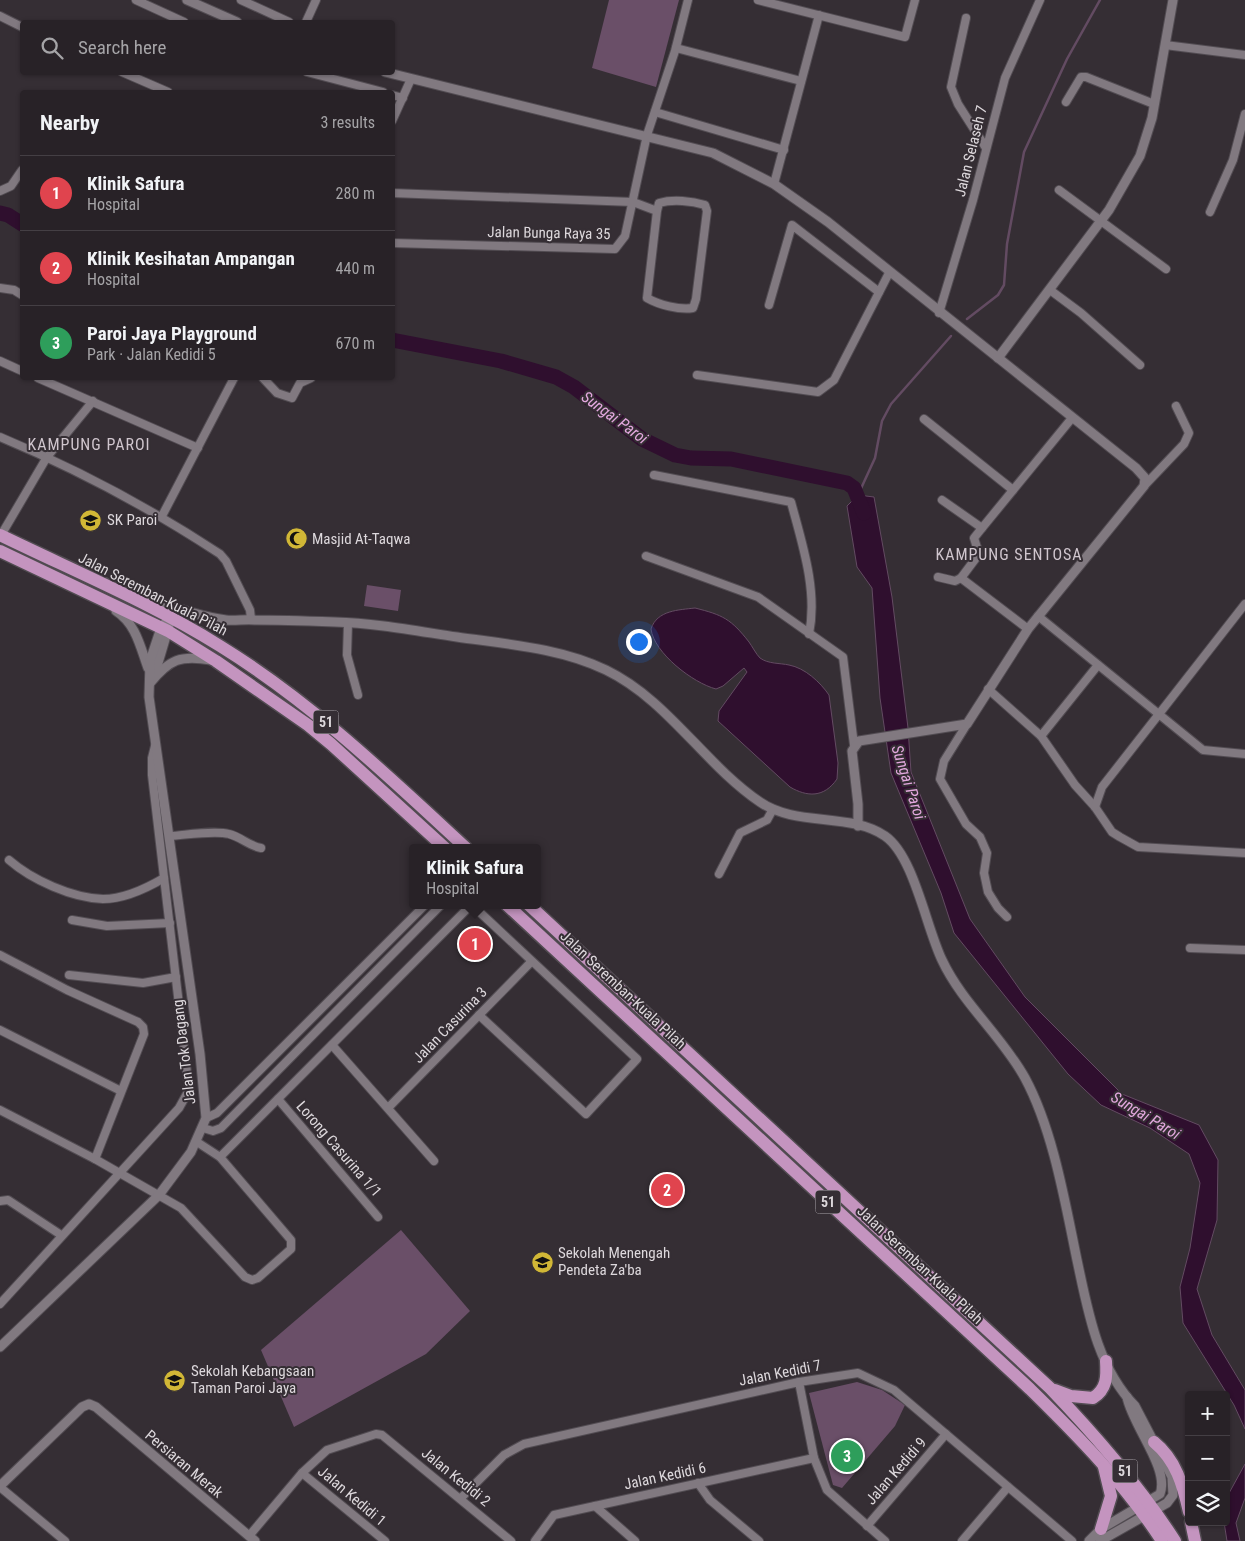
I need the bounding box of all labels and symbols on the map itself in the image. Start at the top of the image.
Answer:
street label: Jalan Selaseh 7 [951,104,991,198]
street label: Jalan Bunga Raya 35 [487,223,611,243]
water label: Sungai Paroi [578,387,652,448]
district label: KAMPUNG PAROI [27,435,151,454]
school or university icon: SK Paroi [79,508,103,532]
place label: SK Paroi [107,511,157,529]
mosque icon: Masjid At-Taqwa [284,527,308,551]
place label: Masjid At-Taqwa [312,530,410,548]
district label: KAMPUNG SENTOSA [935,545,1083,564]
street label: Jalan Seremban-Kuala Pilah [75,549,231,639]
your location [626,629,652,655]
road number: 51 [314,710,338,734]
water label: Sungai Paroi [888,742,930,822]
pin: 1 [459,925,491,963]
street label: Jalan Seremban-Kuala Pilah [557,927,689,1053]
street label: Jalan Casurina 3 [409,983,491,1067]
street label: Jalan Tok Dagang [169,999,199,1105]
water label: Sungai Paroi [1108,1087,1184,1144]
street label: Lorong Casurina 1/1 [293,1098,385,1200]
pin: 2 [651,1171,683,1209]
road number: 51 [816,1190,840,1214]
street label: Jalan Seremban-Kuala Pilah [854,1202,986,1328]
place label: Sekolah Menengah Pendeta Za'ba [558,1244,670,1279]
school or university icon: Sekolah Menengah Pendeta Za'ba [530,1250,554,1274]
street label: Jalan Kedidi 7 [737,1356,823,1390]
place label: Sekolah Kebangsaan Taman Paroi Jaya [191,1362,314,1397]
school or university icon: Sekolah Kebangsaan Taman Paroi Jaya [163,1368,187,1392]
street label: Persiaran Merak [141,1426,227,1502]
street label: Jalan Kedidi 9 [862,1434,930,1508]
pin: 3 [831,1437,863,1475]
street label: Jalan Kedidi 2 [418,1444,494,1510]
street label: Jalan Kedidi 6 [622,1459,708,1493]
road number: 51 [1112,1460,1138,1482]
street label: Jalan Kedidi 1 [314,1462,390,1530]

